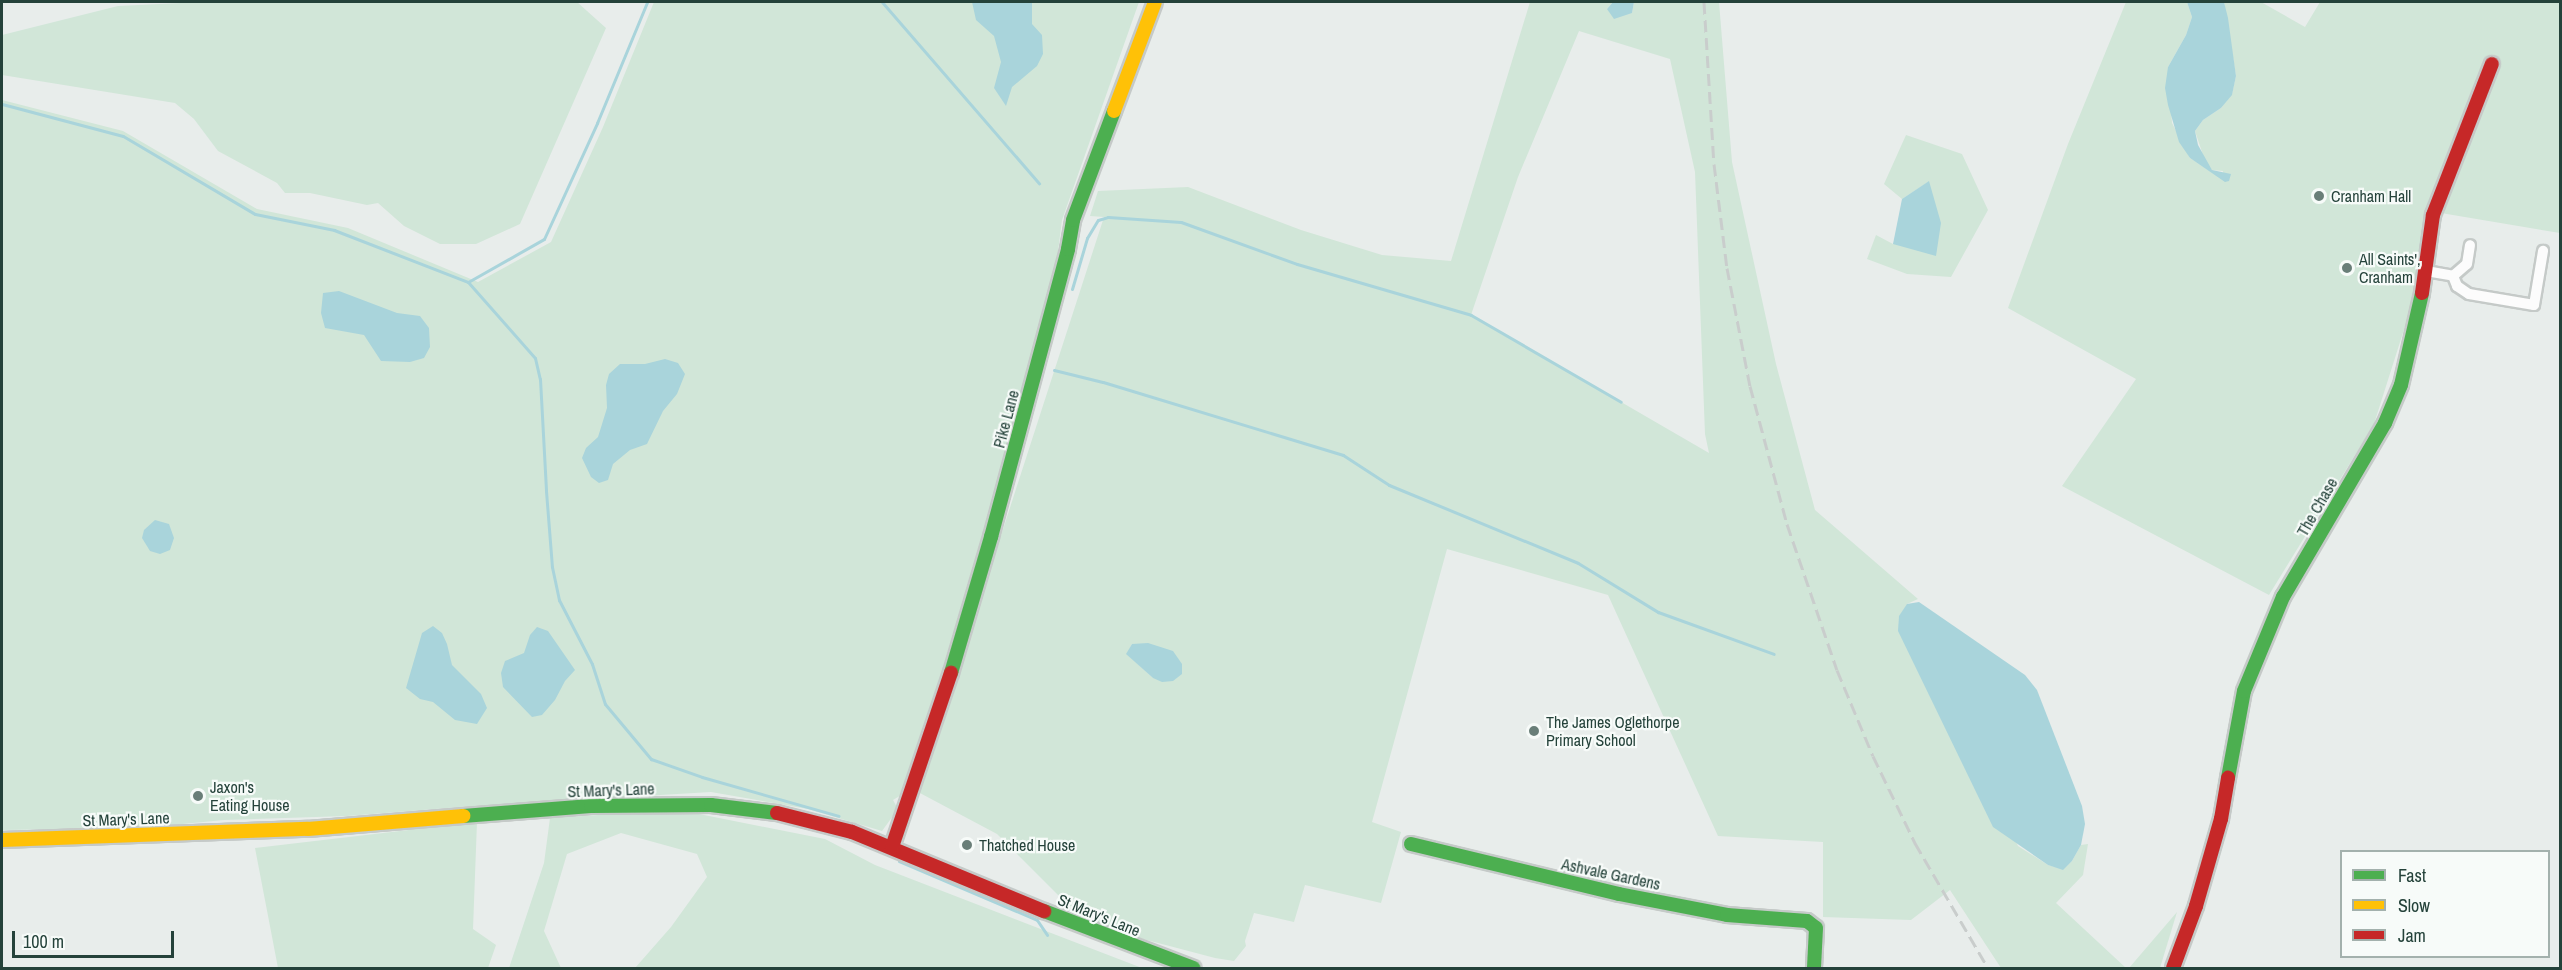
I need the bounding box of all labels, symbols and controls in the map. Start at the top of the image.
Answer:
place label: Cranham Hall [2331,186,2411,206]
marker: Cranham Hall [2312,189,2326,203]
place label: All Saints', Cranham [2359,249,2421,287]
marker: All Saints', Cranham [2340,261,2354,275]
street label: Pike Lane [989,388,1023,450]
street label: The Chase [2293,474,2341,540]
place label: The James Oglethorpe Primary School [1546,712,1679,750]
marker: The James Oglethorpe Primary School [1527,724,1541,738]
place label: Jaxon's Eating House [210,777,290,815]
street label: St Mary's Lane [567,779,655,801]
marker: Jaxon's Eating House [191,789,205,803]
street label: St Mary's Lane [82,808,170,830]
place label: Thatched House [979,835,1075,855]
marker: Thatched House [960,838,974,852]
legend [2340,850,2550,958]
street label: Ashvale Gardens [1560,854,1662,894]
text: Fast [2398,863,2426,888]
street label: St Mary's Lane [1055,890,1143,940]
text: Slow [2398,893,2430,918]
scale bar [15,919,177,957]
text: Jam [2398,923,2426,948]
text: 100 m [23,929,64,954]

